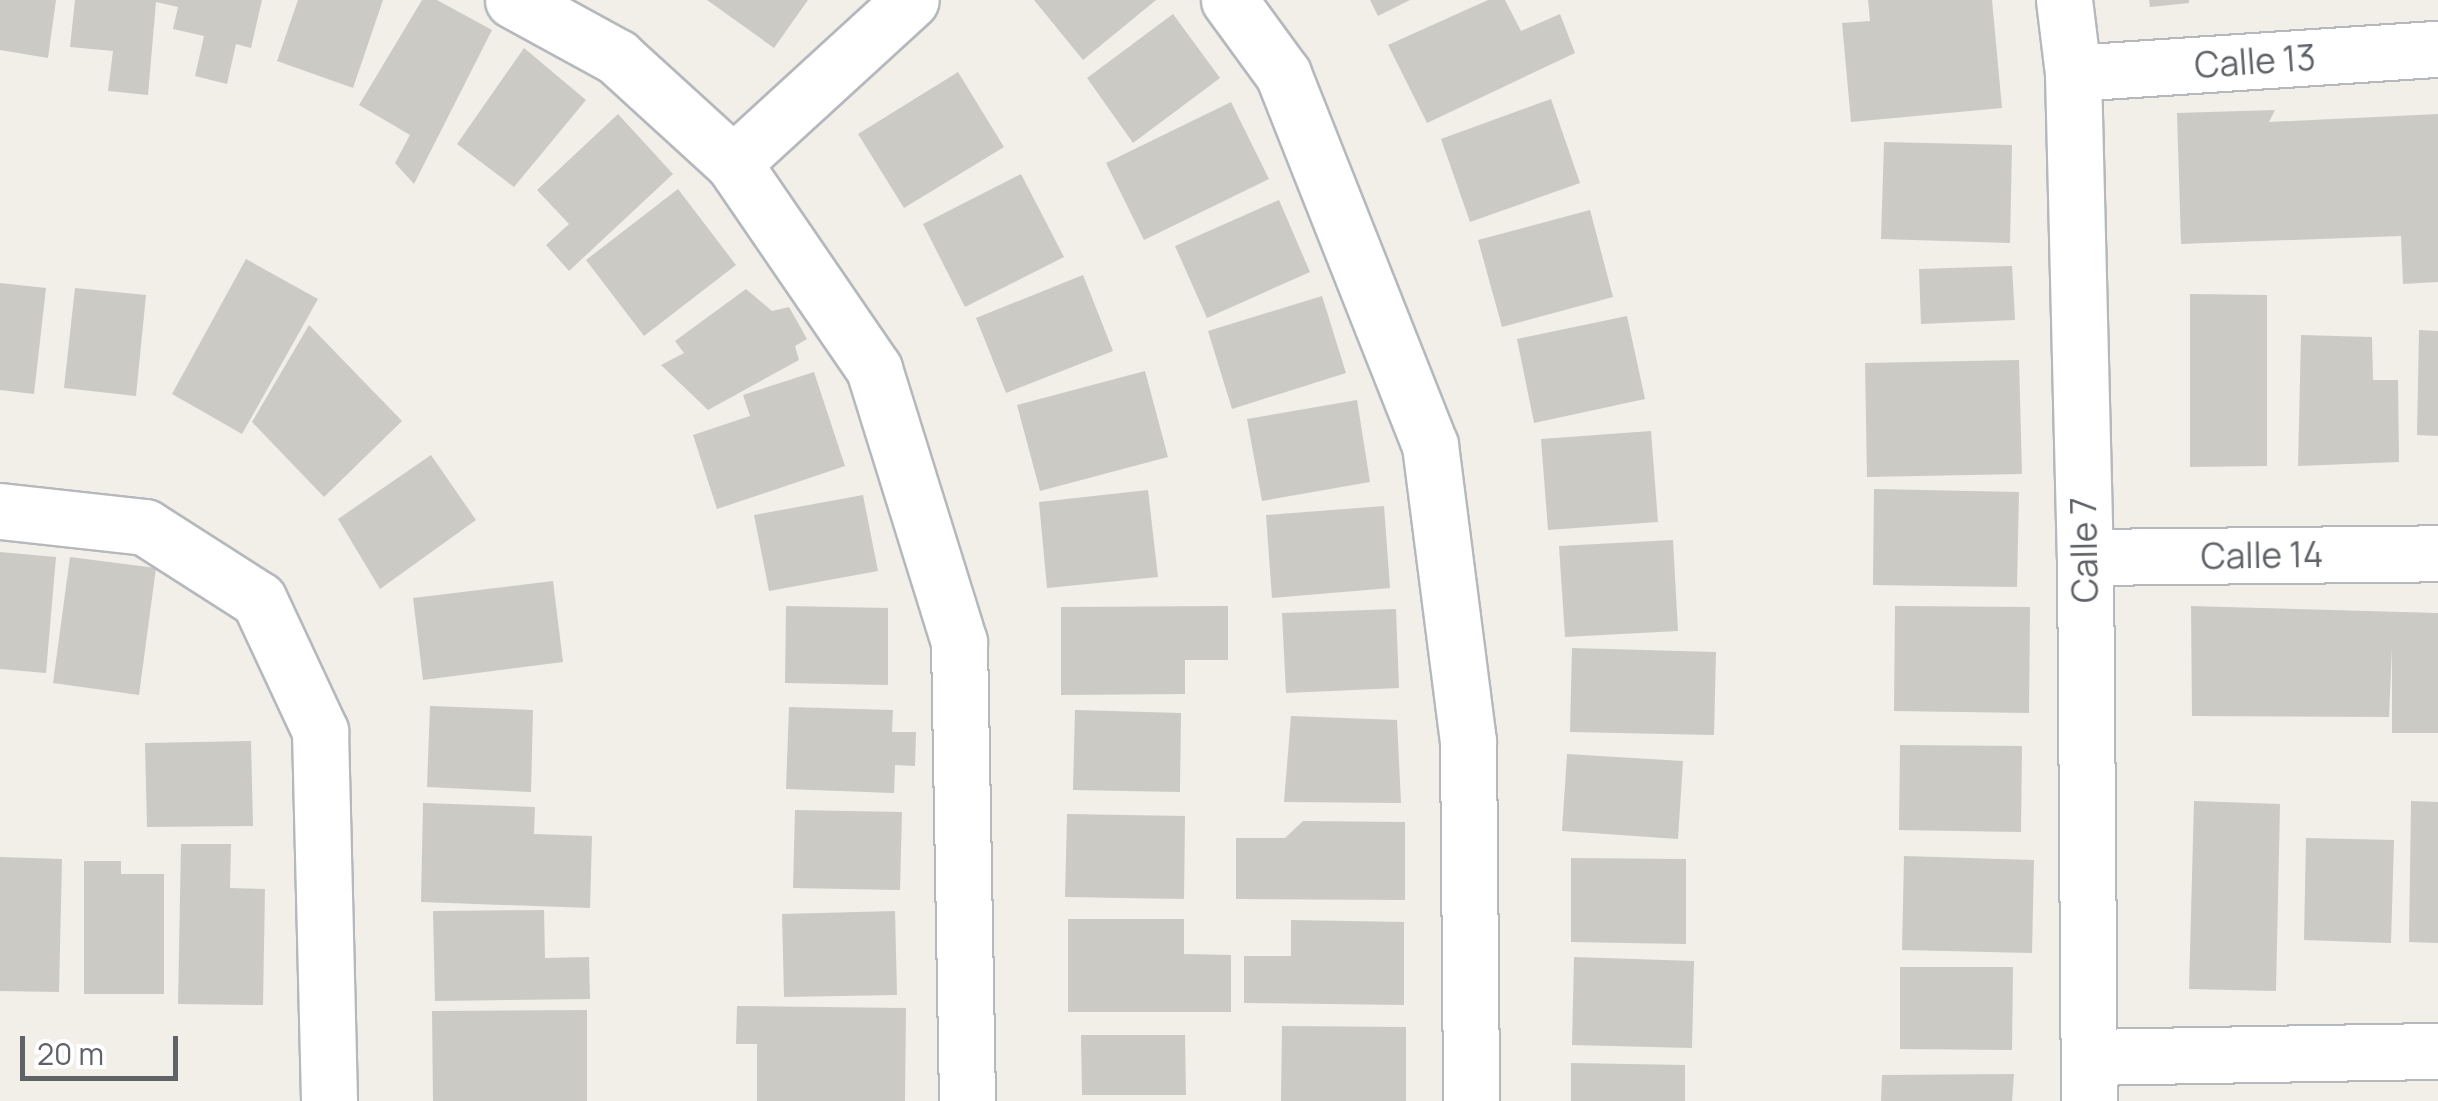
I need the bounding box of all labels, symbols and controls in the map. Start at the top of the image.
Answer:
street label: Calle 13 [2193,36,2317,86]
street label: Calle 7 [2062,497,2106,603]
street label: Calle 14 [2200,533,2324,577]
scale bar [25,1016,182,1078]
text: 20 m [37,1033,104,1074]

